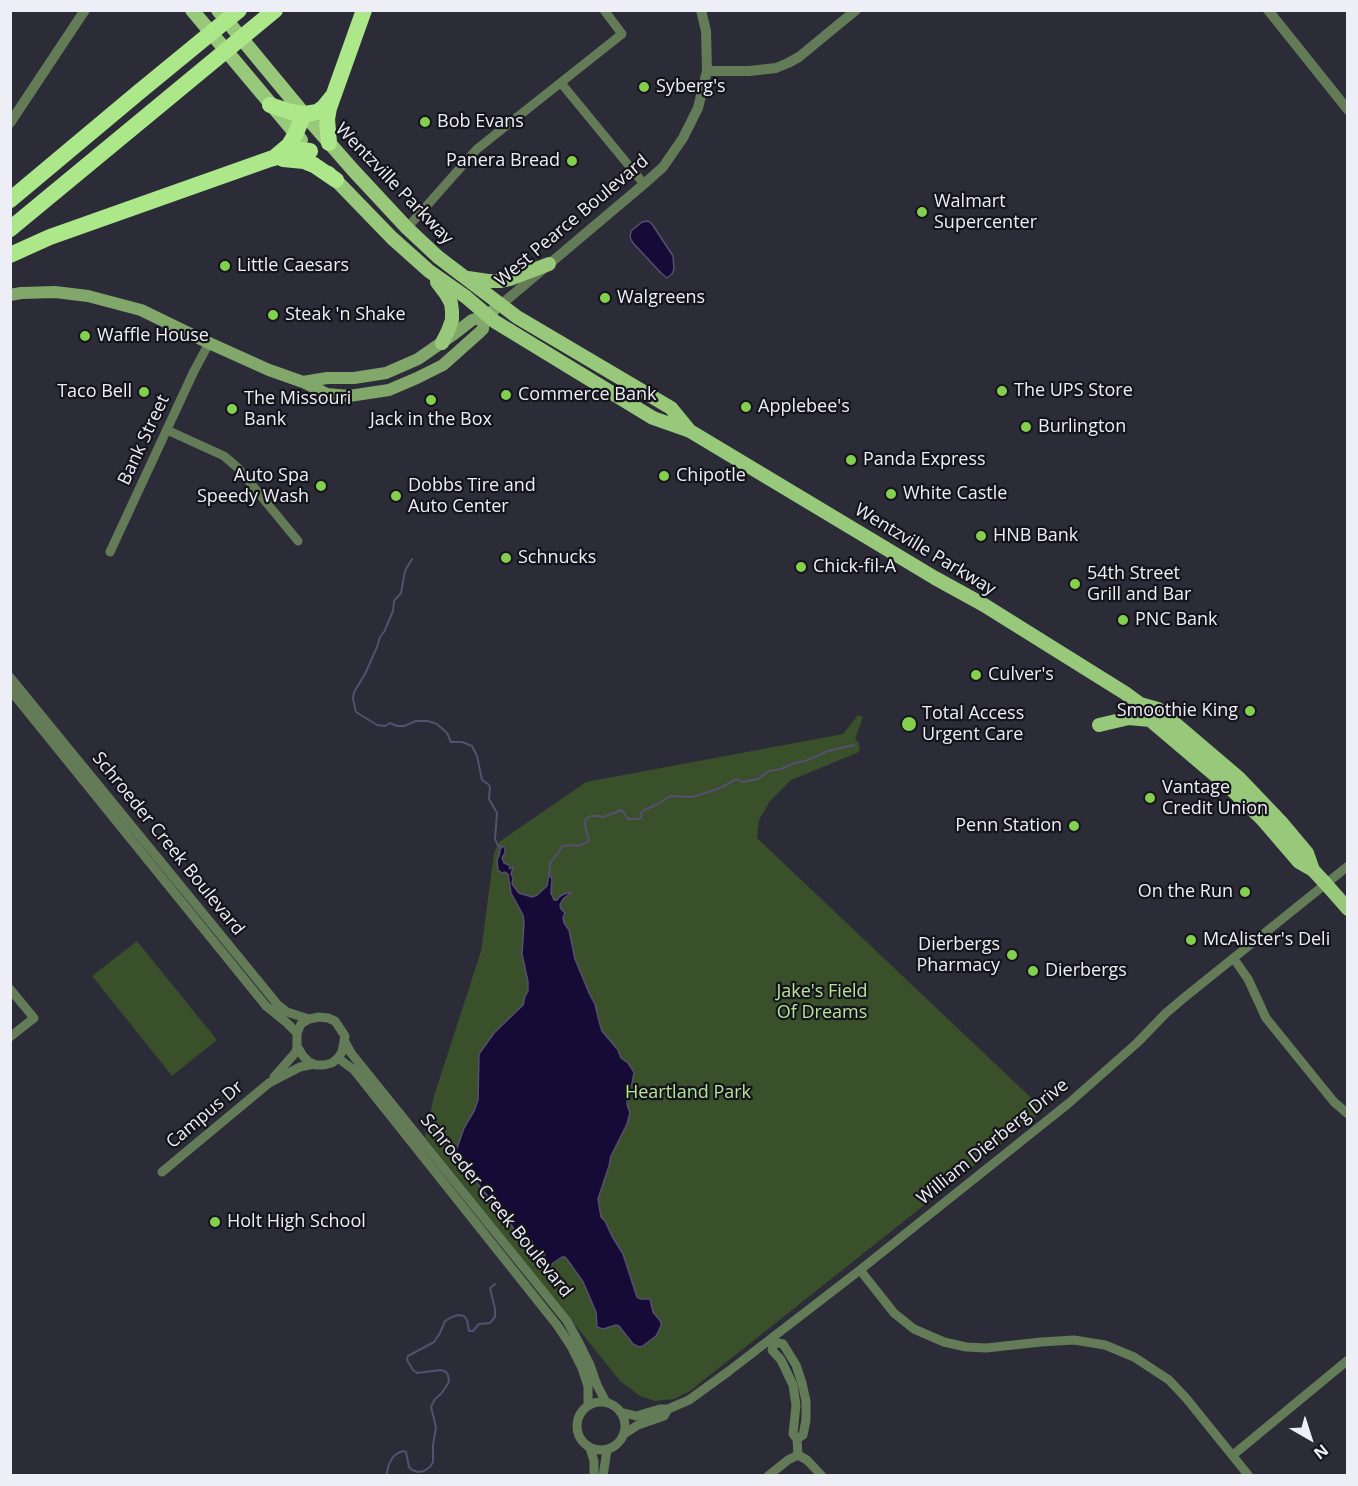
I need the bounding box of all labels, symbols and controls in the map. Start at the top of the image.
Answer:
place label: Syberg's [656,76,726,98]
marker: Syberg's [637,80,651,94]
place label: Bob Evans [437,111,524,133]
marker: Bob Evans [418,115,432,129]
street label: Wentzville Parkway [330,119,458,249]
place label: Panera Bread [446,150,560,172]
street label: West Pearce Boulevard [491,151,653,291]
marker: Panera Bread [565,154,579,168]
place label: Walmart Supercenter [934,191,1037,234]
marker: Walmart Supercenter [915,205,929,219]
place label: Little Caesars [237,255,349,277]
marker: Little Caesars [218,259,232,273]
place label: Walgreens [617,287,705,309]
marker: Walgreens [598,291,612,305]
place label: Steak 'n Shake [285,304,406,326]
marker: Steak 'n Shake [266,308,280,322]
place label: Waffle House [97,325,209,347]
marker: Waffle House [78,329,92,343]
place label: The UPS Store [1014,380,1133,402]
place label: Taco Bell [57,381,132,403]
place label: Commerce Bank [518,384,656,406]
marker: The UPS Store [995,384,1009,398]
marker: Taco Bell [137,385,151,399]
place label: The Missouri Bank [244,388,351,430]
marker: Commerce Bank [499,388,513,402]
street label: Bank Street [114,391,174,489]
marker: Jack in the Box [424,393,438,407]
place label: Applebee's [758,396,850,418]
marker: Applebee's [739,400,753,414]
marker: The Missouri Bank [225,402,239,416]
place label: Jack in the Box [370,409,492,431]
place label: Burlington [1038,416,1126,438]
marker: Burlington [1019,420,1033,434]
place label: Panda Express [863,449,986,471]
marker: Panda Express [844,453,858,467]
place label: Auto Spa Speedy Wash [197,465,309,508]
place label: Chipotle [676,465,746,487]
marker: Chipotle [657,469,671,483]
place label: Dobbs Tire and Auto Center [408,475,536,518]
marker: Auto Spa Speedy Wash [314,479,328,493]
place label: White Castle [903,483,1007,505]
marker: White Castle [884,487,898,501]
marker: Dobbs Tire and Auto Center [389,489,403,503]
street label: Wentzville Parkway [851,499,999,601]
place label: HNB Bank [993,525,1078,547]
marker: HNB Bank [974,529,988,543]
place label: Schnucks [518,547,596,569]
marker: Schnucks [499,551,513,565]
place label: Chick-fil-A [813,556,896,578]
marker: Chick-fil-A [794,560,808,574]
place label: 54th Street Grill and Bar [1087,563,1191,606]
marker: 54th Street Grill and Bar [1068,577,1082,591]
place label: PNC Bank [1135,609,1218,631]
marker: PNC Bank [1116,613,1130,627]
place label: Culver's [988,664,1054,686]
marker: Culver's [969,668,983,682]
place label: Smoothie King [1117,700,1238,722]
place label: Total Access Urgent Care [922,703,1024,746]
marker: Smoothie King [1243,704,1257,718]
marker: Total Access Urgent Care [900,715,918,733]
street label: Schroeder Creek Boulevard [87,748,249,940]
place label: Vantage Credit Union [1162,777,1268,820]
marker: Vantage Credit Union [1143,791,1157,805]
place label: Penn Station [955,815,1062,837]
marker: Penn Station [1067,819,1081,833]
place label: On the Run [1138,881,1233,903]
marker: On the Run [1238,885,1252,899]
place label: McAlister's Deli [1203,929,1330,951]
marker: McAlister's Deli [1184,933,1198,947]
place label: Dierbergs Pharmacy [916,934,1000,976]
marker: Dierbergs Pharmacy [1005,948,1019,962]
place label: Dierbergs [1045,960,1127,982]
marker: Dierbergs [1026,964,1040,978]
park label: Jake's Field Of Dreams [776,981,868,1024]
street label: William Dierberg Drive [913,1074,1073,1210]
street label: Campus Dr [162,1077,248,1153]
park label: Heartland Park [625,1082,751,1104]
street label: Schroeder Creek Boulevard [415,1110,577,1302]
place label: Holt High School [227,1211,366,1233]
marker: Holt High School [208,1215,222,1229]
north arrow [1280,1408,1340,1468]
text: N [1309,1439,1333,1465]

